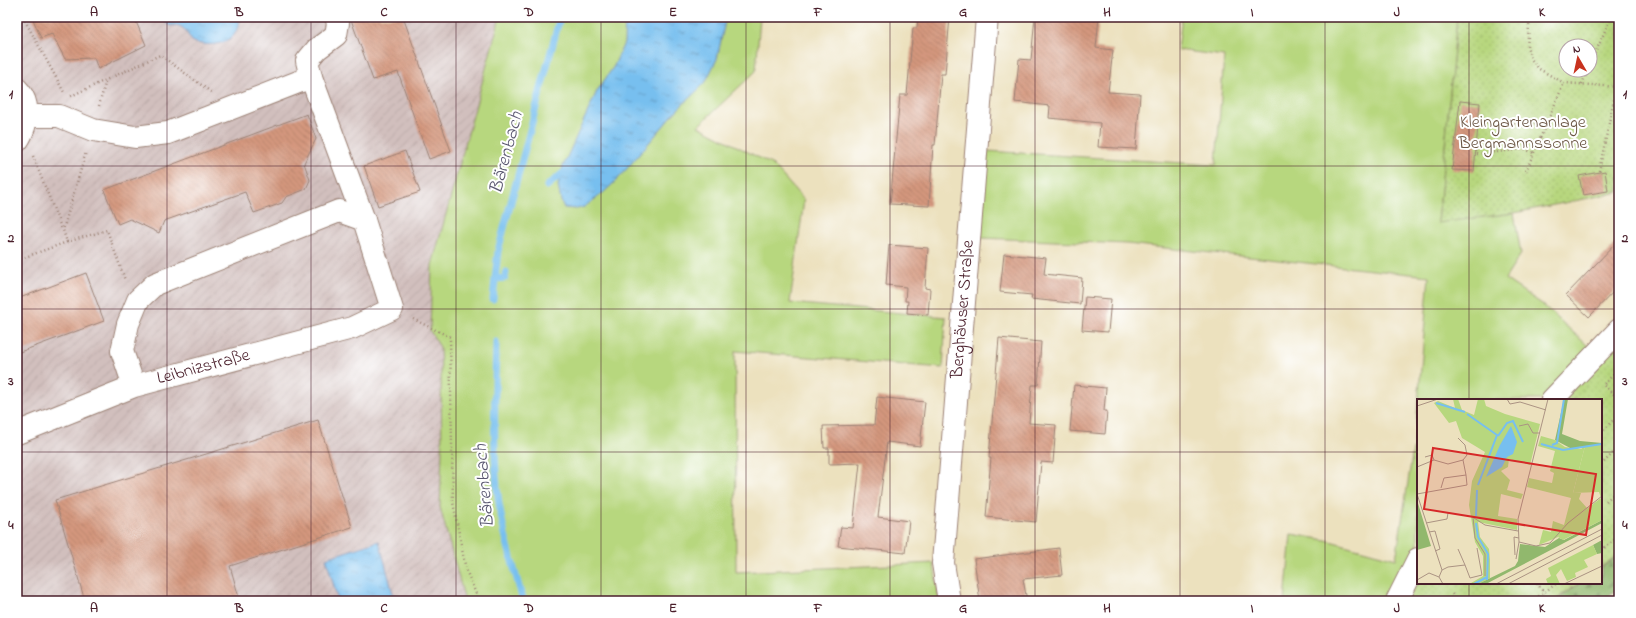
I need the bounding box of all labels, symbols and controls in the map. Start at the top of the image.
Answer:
text: A [90,3,98,22]
text: B [234,3,244,22]
text: C [380,3,388,22]
text: D [523,3,534,22]
text: E [669,3,677,22]
text: F [813,3,823,22]
text: G [959,3,967,22]
text: H [1103,3,1111,22]
text: I [1250,3,1254,22]
text: J [1394,3,1400,22]
text: K [1539,3,1546,22]
north arrow [1558,38,1598,78]
text: N [1572,41,1582,58]
text: 1 [9,85,14,104]
text: 1 [1623,85,1628,104]
water label: Bärenbach [483,108,531,197]
park label: Kleingartenanlage Bergmannssonne [1458,110,1588,158]
text: 2 [7,229,15,248]
text: 2 [1621,229,1629,248]
street label: Berghäuser Straße [945,238,982,381]
street label: Leibnizstraße [154,342,254,392]
text: 3 [7,372,14,391]
text: 3 [1621,372,1628,391]
inset map [1417,399,1602,584]
water label: Bärenbach [468,442,502,529]
text: 4 [7,516,14,535]
text: 4 [1621,516,1628,535]
text: A [90,599,98,618]
text: B [234,599,244,618]
text: C [380,599,388,618]
text: D [523,599,534,618]
text: E [669,599,677,618]
text: F [813,599,823,618]
text: G [959,599,967,618]
text: H [1103,599,1111,618]
text: I [1250,599,1254,618]
text: J [1394,599,1400,618]
text: K [1539,599,1546,618]

